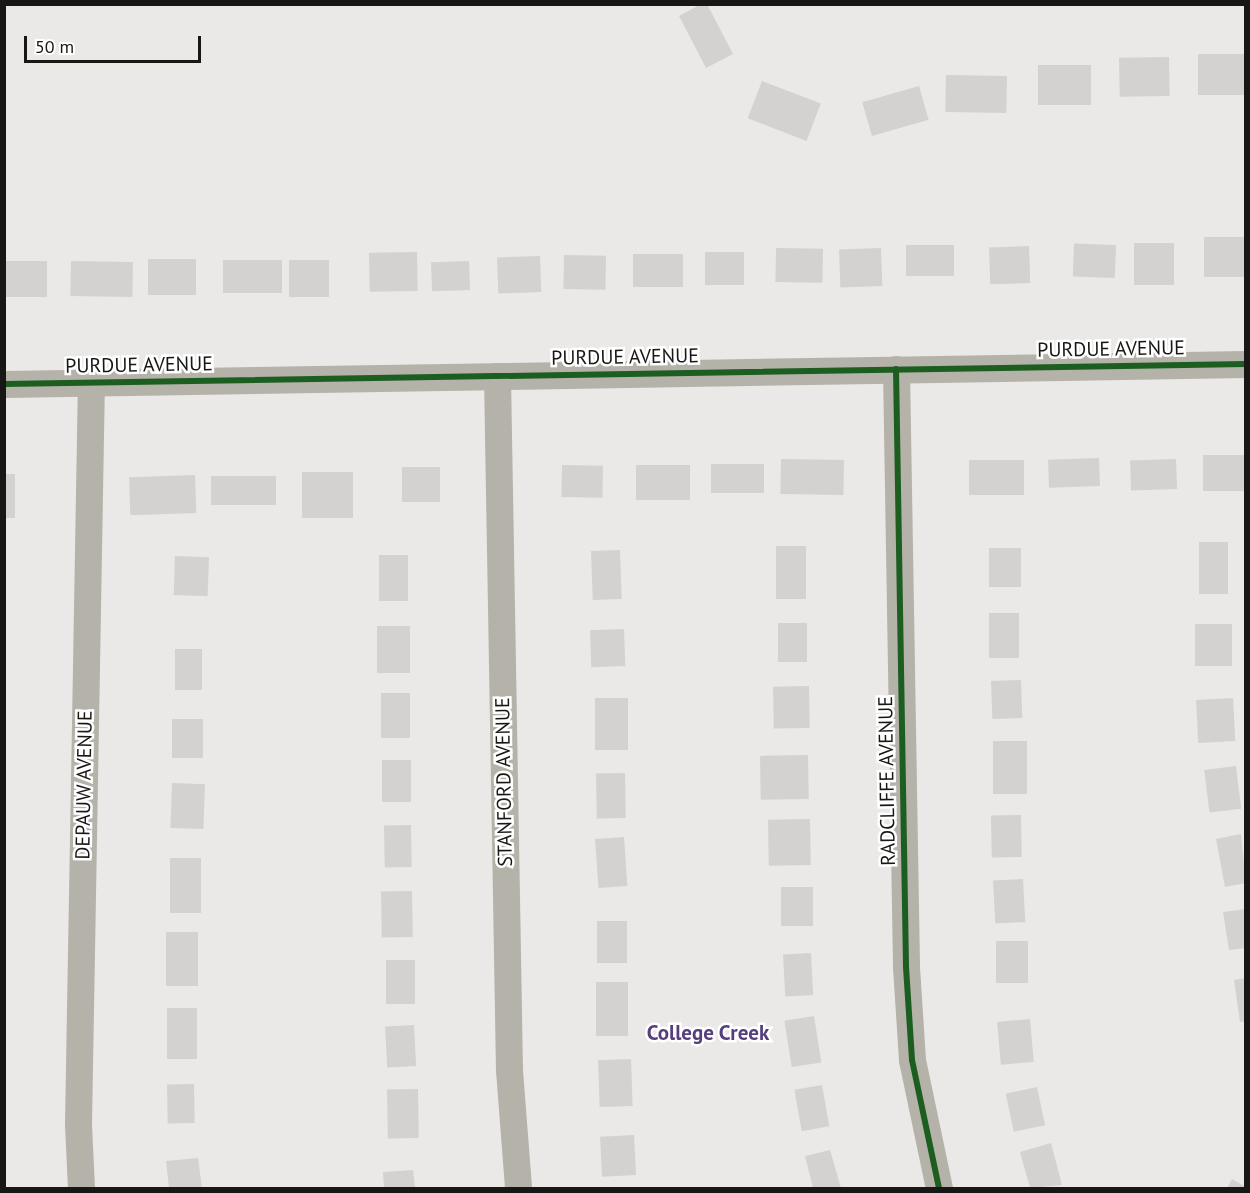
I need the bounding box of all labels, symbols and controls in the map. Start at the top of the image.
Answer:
scale bar [27,24,204,62]
text: 50 m [35,35,74,58]
street label: PURDUE AVENUE [1037,336,1185,362]
street label: PURDUE AVENUE [551,344,699,370]
street label: PURDUE AVENUE [65,352,213,378]
street label: RADCLIFFE AVENUE [874,696,900,866]
street label: STANFORD AVENUE [491,697,517,867]
street label: DEPAUW AVENUE [71,710,97,860]
district label: College Creek [647,1020,769,1046]

